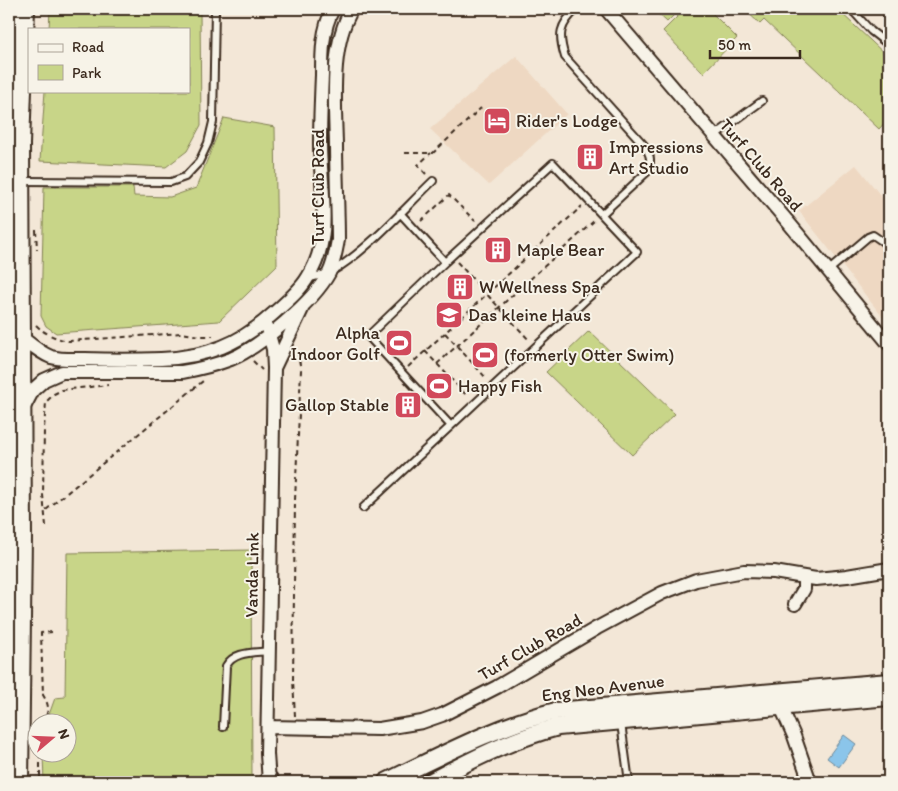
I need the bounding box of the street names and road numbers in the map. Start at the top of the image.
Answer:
street label: Turf Club Road [715,114,808,216]
street label: Turf Club Road [307,129,329,245]
street label: Vanda Link [240,532,264,618]
street label: Turf Club Road [474,608,586,685]
street label: Eng Neo Avenue [540,670,666,706]

